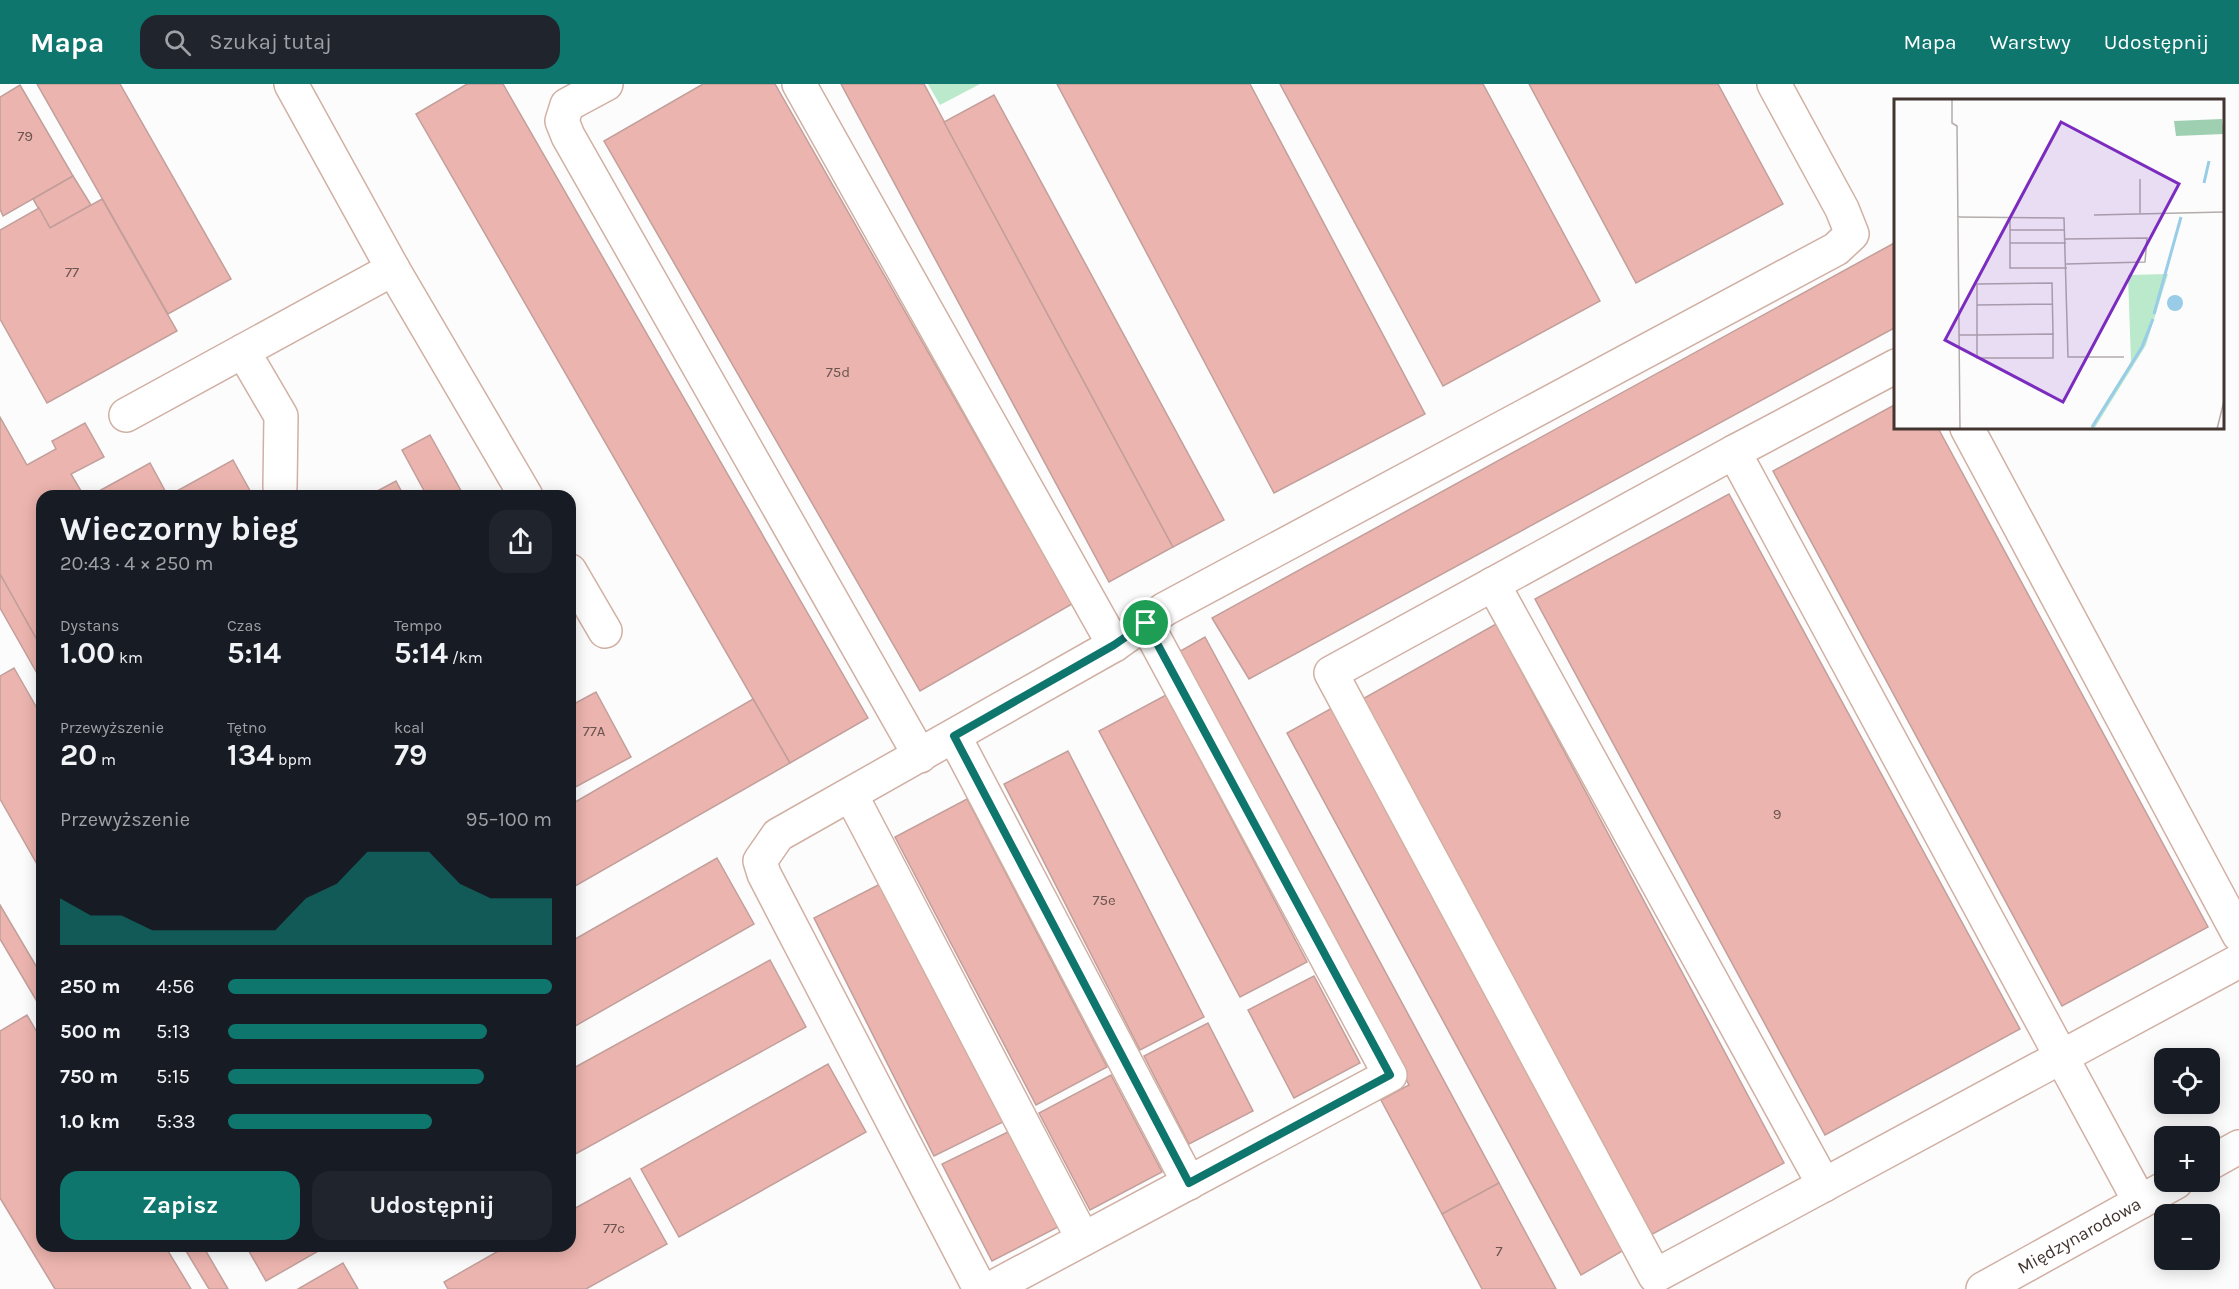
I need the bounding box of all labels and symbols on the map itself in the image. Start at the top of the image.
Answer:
inset map [1894,99,2224,429]
house number: 79 [17,127,33,145]
house number: 77 [65,263,79,281]
house number: 75d [826,363,850,381]
pin [1120,597,1171,648]
house number: 77A [583,722,606,740]
house number: 9 [1773,805,1781,823]
house number: 75e [1092,891,1116,909]
street label: Międzynarodowa [2013,1193,2145,1279]
house number: 77c [603,1219,625,1237]
house number: 7 [1495,1242,1503,1260]

